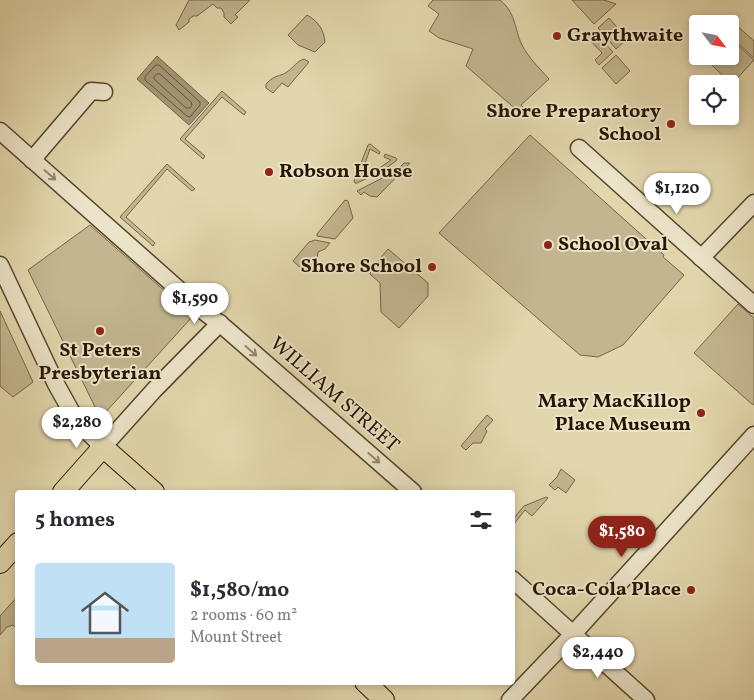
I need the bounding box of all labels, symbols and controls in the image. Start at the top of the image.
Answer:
north arrow [689,15,739,65]
map controls [689,15,739,125]
place label: Graythwaite [567,22,683,50]
marker: Graythwaite [551,30,563,42]
button: locate [689,75,739,125]
place label: Shore Preparatory School [486,98,661,149]
marker: Shore Preparatory School [665,118,677,130]
place label: Robson House [279,158,412,186]
marker: Robson House [263,166,275,178]
one-way arrow [43,169,56,181]
pin: $1,120 [636,172,718,215]
text: $1,120 [655,178,699,200]
place label: School Oval [558,231,668,259]
marker: School Oval [542,239,554,251]
place label: Shore School [301,253,422,281]
marker: Shore School [426,261,438,273]
pin: $1,590 [154,282,236,325]
text: $1,590 [172,288,218,310]
marker: St Peters Presbyterian [94,325,106,337]
street label: WILLIAM STREET [263,331,405,459]
place label: St Peters Presbyterian [39,337,161,388]
one-way arrow [245,345,258,357]
place label: Mary MacKillop Place Museum [538,388,691,439]
pin: $2,280 [36,406,118,449]
marker: Mary MacKillop Place Museum [695,407,707,419]
text: $2,280 [53,412,101,434]
one-way arrow [367,452,380,464]
text: 5 homes [35,506,115,535]
icon: filters [467,506,495,534]
pin: $1,580 [581,516,663,558]
text: $1,580 [599,521,645,543]
text: $1,580/mo [190,576,289,605]
place label: Coca-Cola Place [532,576,681,604]
icon: home [75,583,135,643]
marker: Coca-Cola Place [685,584,697,596]
text: 2 rooms · 60 m² [190,605,297,627]
text: Mount Street [190,627,282,649]
pin: $2,440 [557,636,639,679]
text: $2,440 [573,642,623,664]

